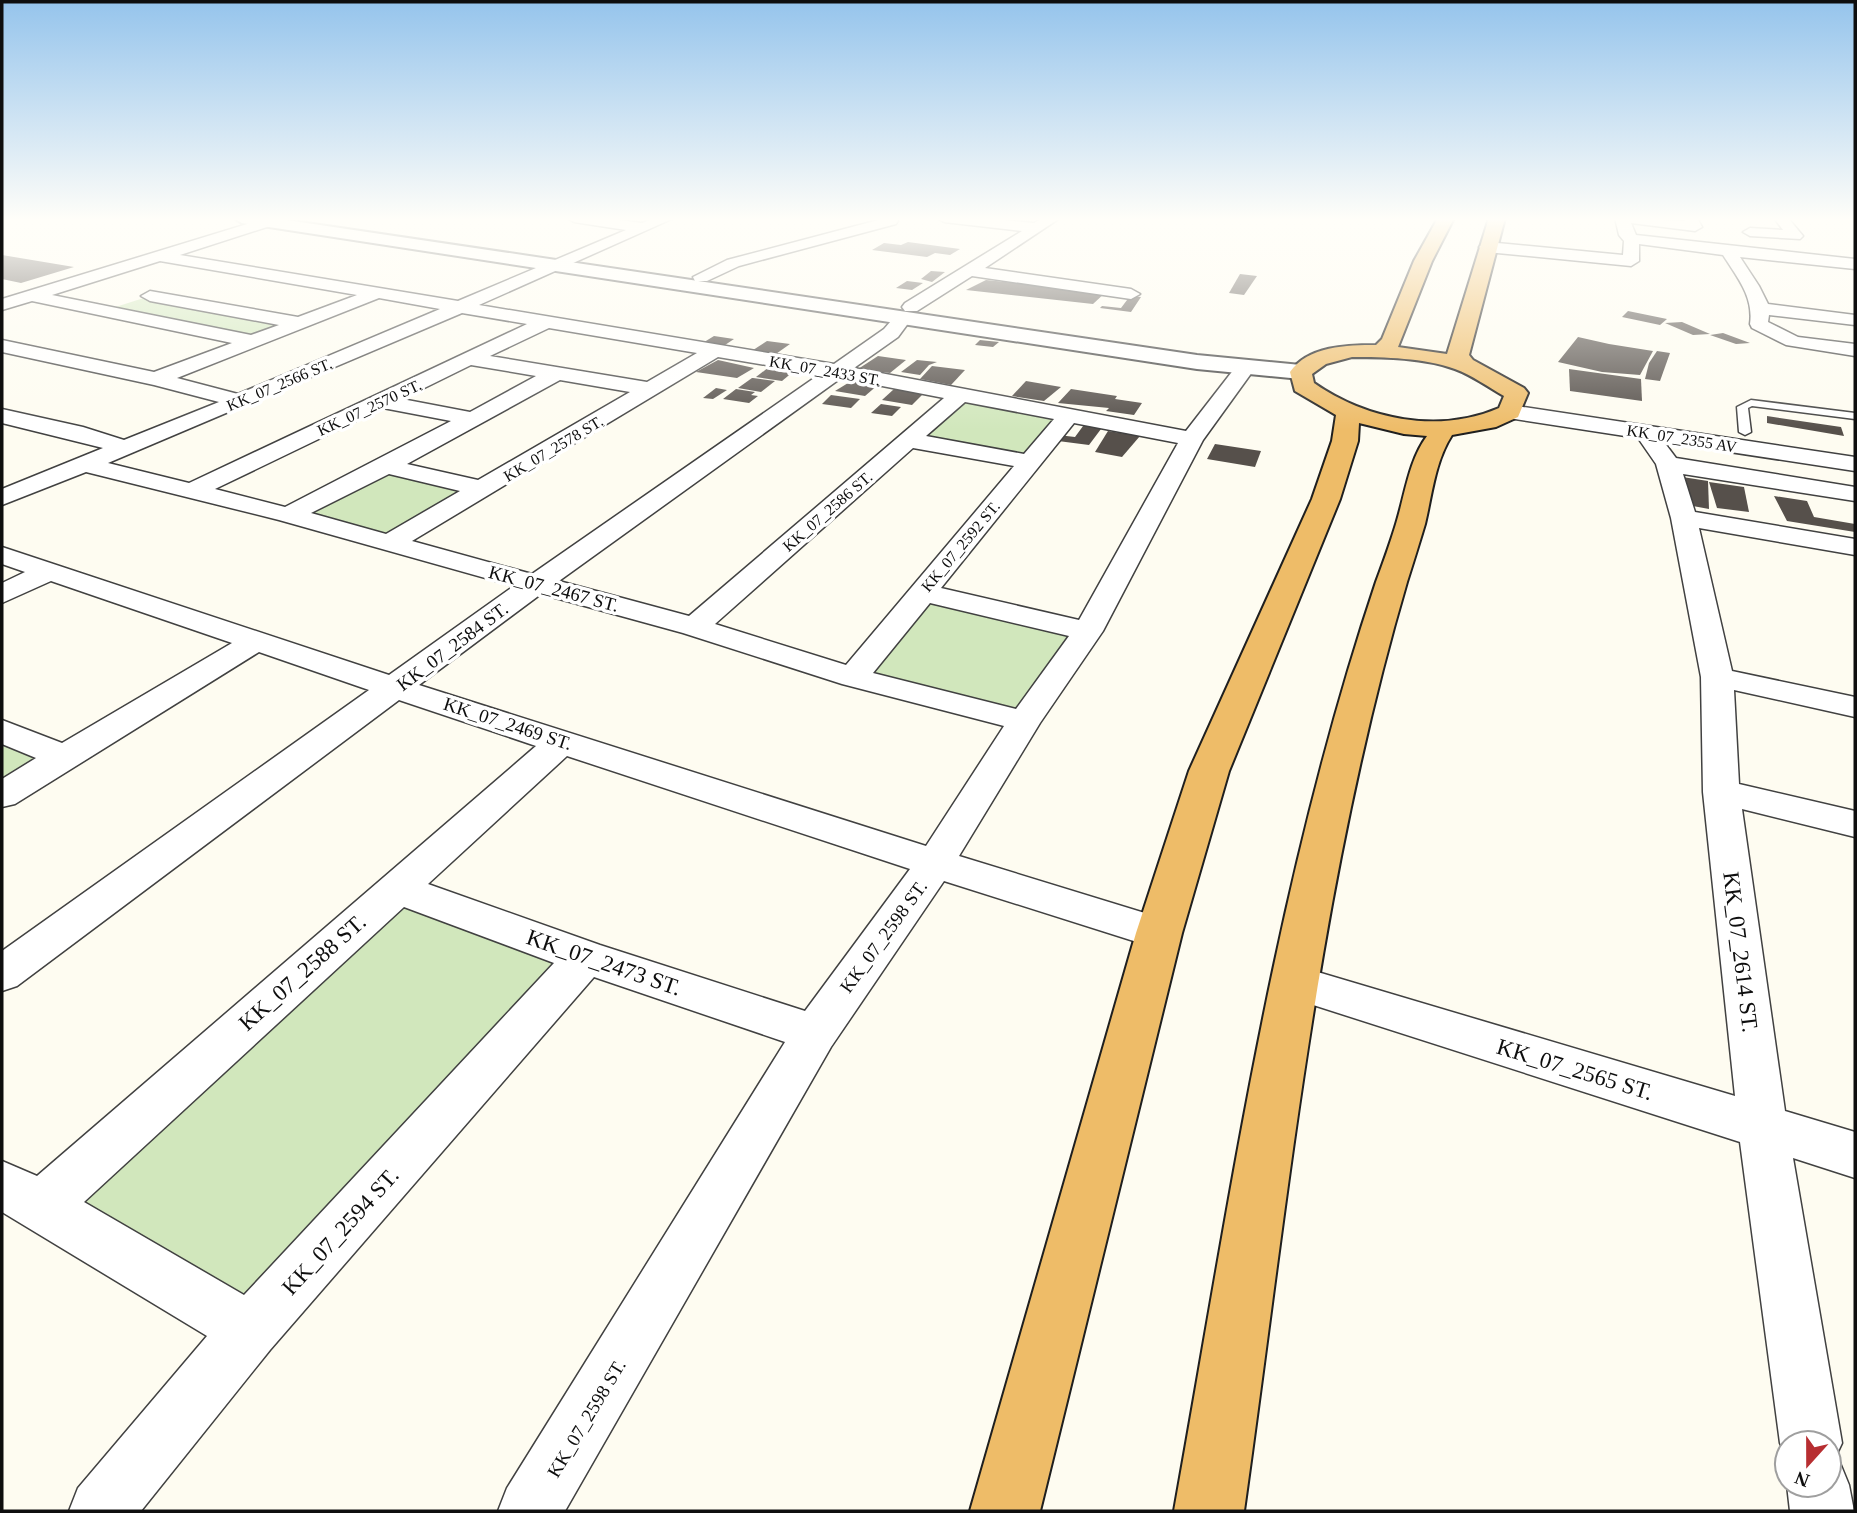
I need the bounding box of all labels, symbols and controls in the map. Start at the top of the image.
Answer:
street label: KK_07_2433 ST. [768,352,882,389]
street label: KK_07_2566 ST. [224,355,334,414]
street label: KK_07_2570 ST. [315,376,424,439]
street label: KK_07_2578 ST. [501,412,606,485]
street label: KK_07_2355 AV [1626,421,1739,456]
street label: KK_07_2586 ST. [779,468,875,555]
street label: KK_07_2592 ST. [918,498,1003,595]
street label: KK_07_2467 ST. [487,561,621,616]
street label: KK_07_2584 ST. [393,598,512,695]
street label: KK_07_2469 ST. [441,693,575,754]
street label: KK_07_2614 ST. [1718,870,1763,1034]
street label: KK_07_2598 ST. [836,876,931,997]
street label: KK_07_2588 ST. [234,909,371,1036]
street label: KK_07_2473 ST. [523,924,684,1001]
street label: KK_07_2565 ST. [1494,1034,1656,1105]
street label: KK_07_2594 ST. [277,1163,404,1300]
street label: KK_07_2598 ST. [543,1356,630,1481]
north arrow [1773,1429,1843,1499]
text: N [1792,1467,1812,1492]

